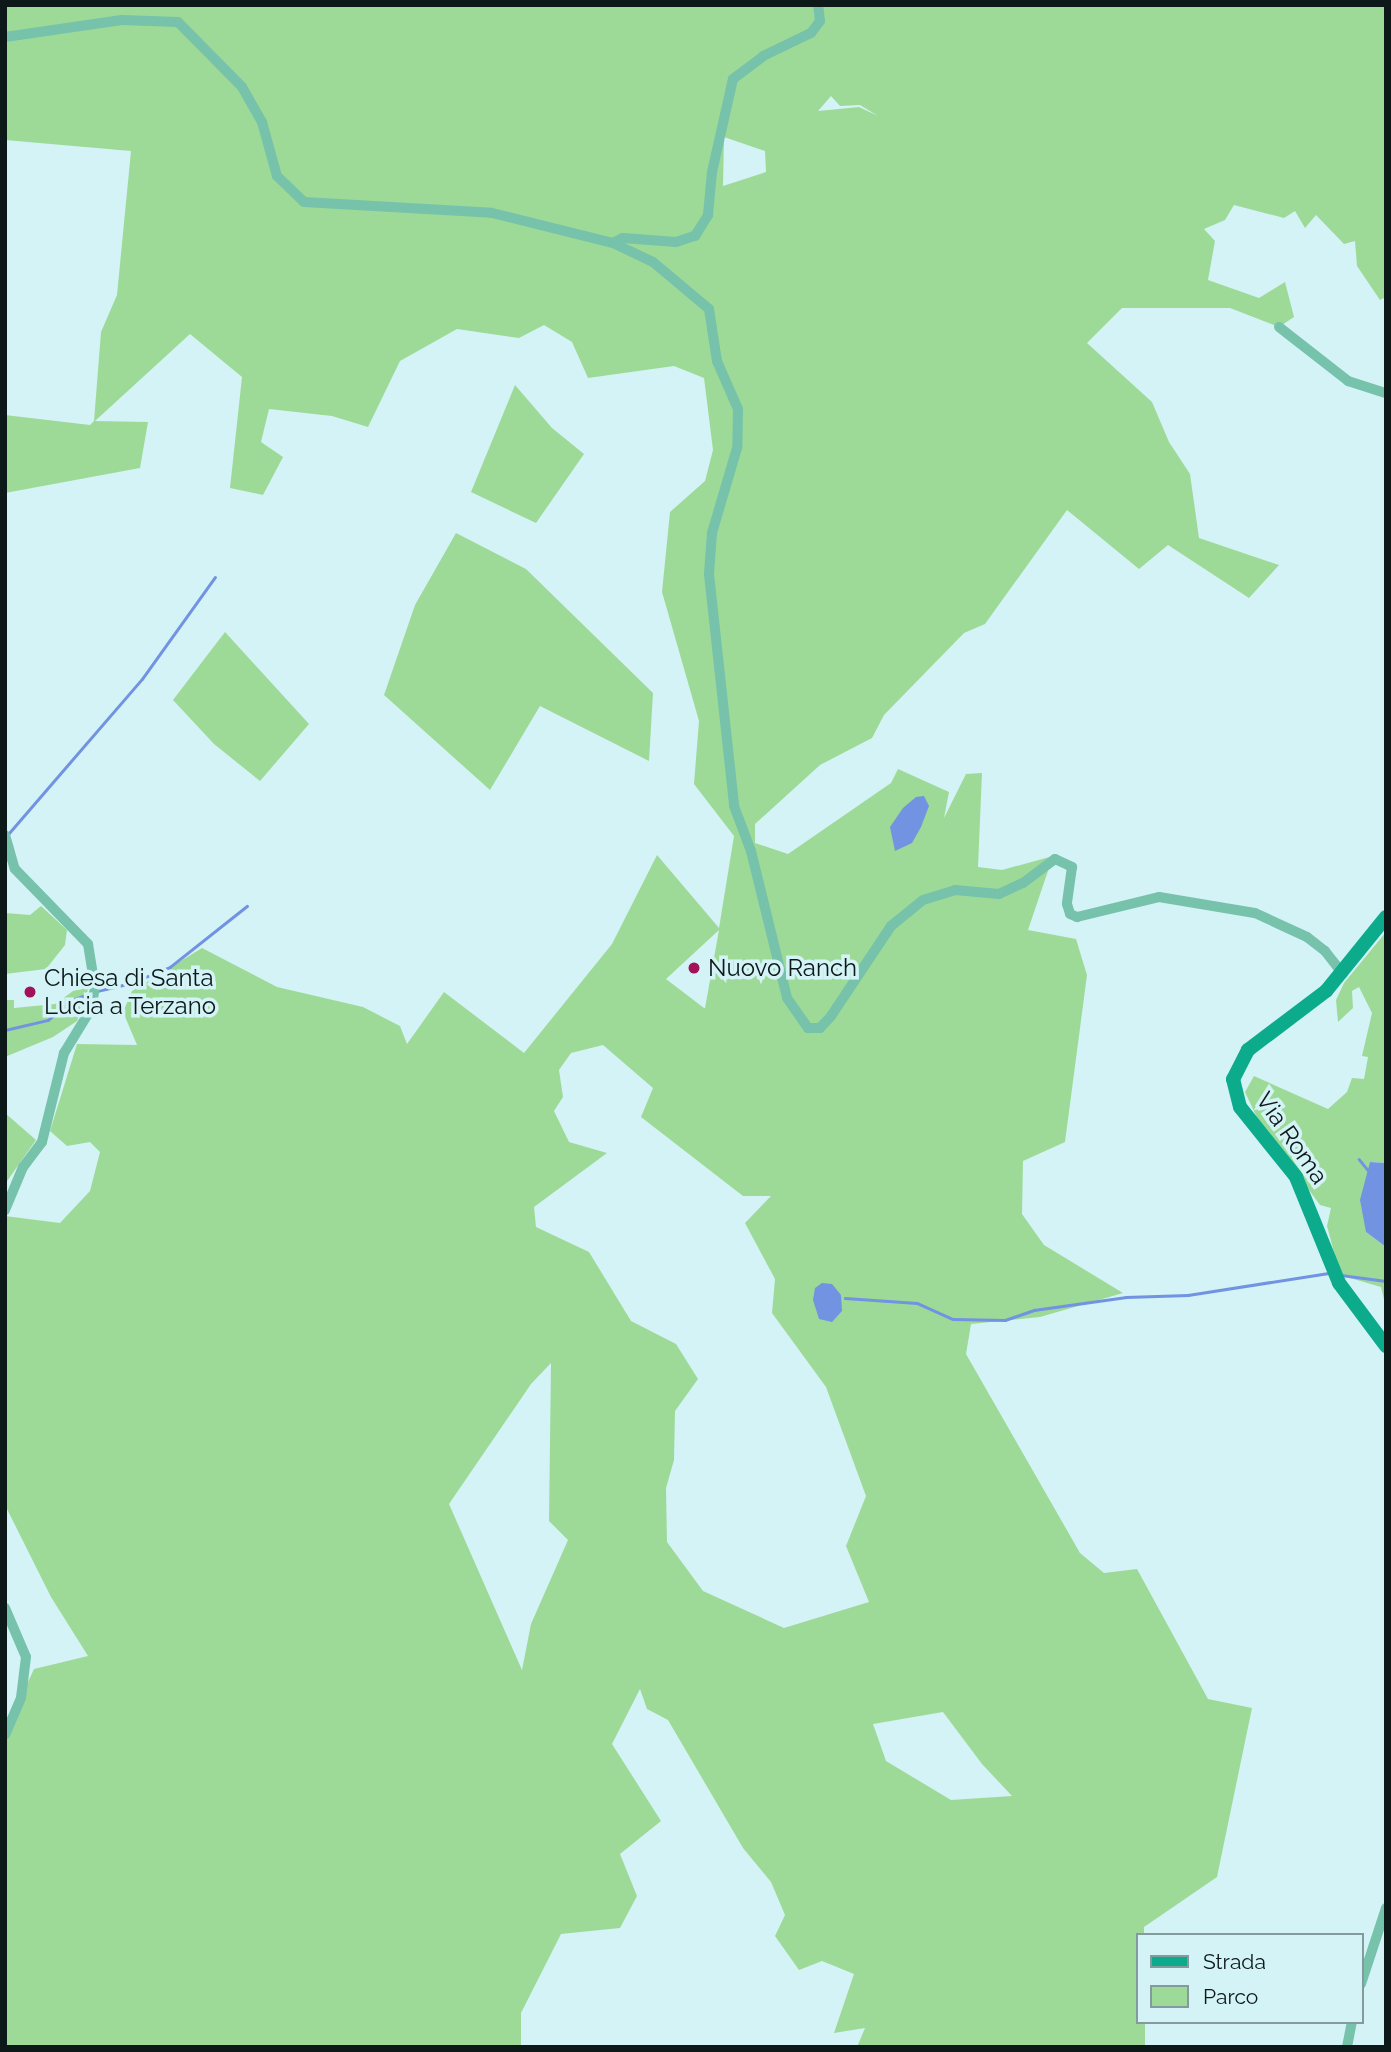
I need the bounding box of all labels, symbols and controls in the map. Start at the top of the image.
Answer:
place label: Nuovo Ranch [708,954,857,982]
marker: Nuovo Ranch [686,960,702,976]
place label: Chiesa di Santa Lucia a Terzano [44,964,217,1020]
marker: Chiesa di Santa Lucia a Terzano [22,984,38,1000]
street label: Via Roma [1250,1087,1334,1189]
legend [1136,1933,1363,2024]
text: Strada [1203,1949,1266,1974]
text: Parco [1203,1984,1258,2009]

